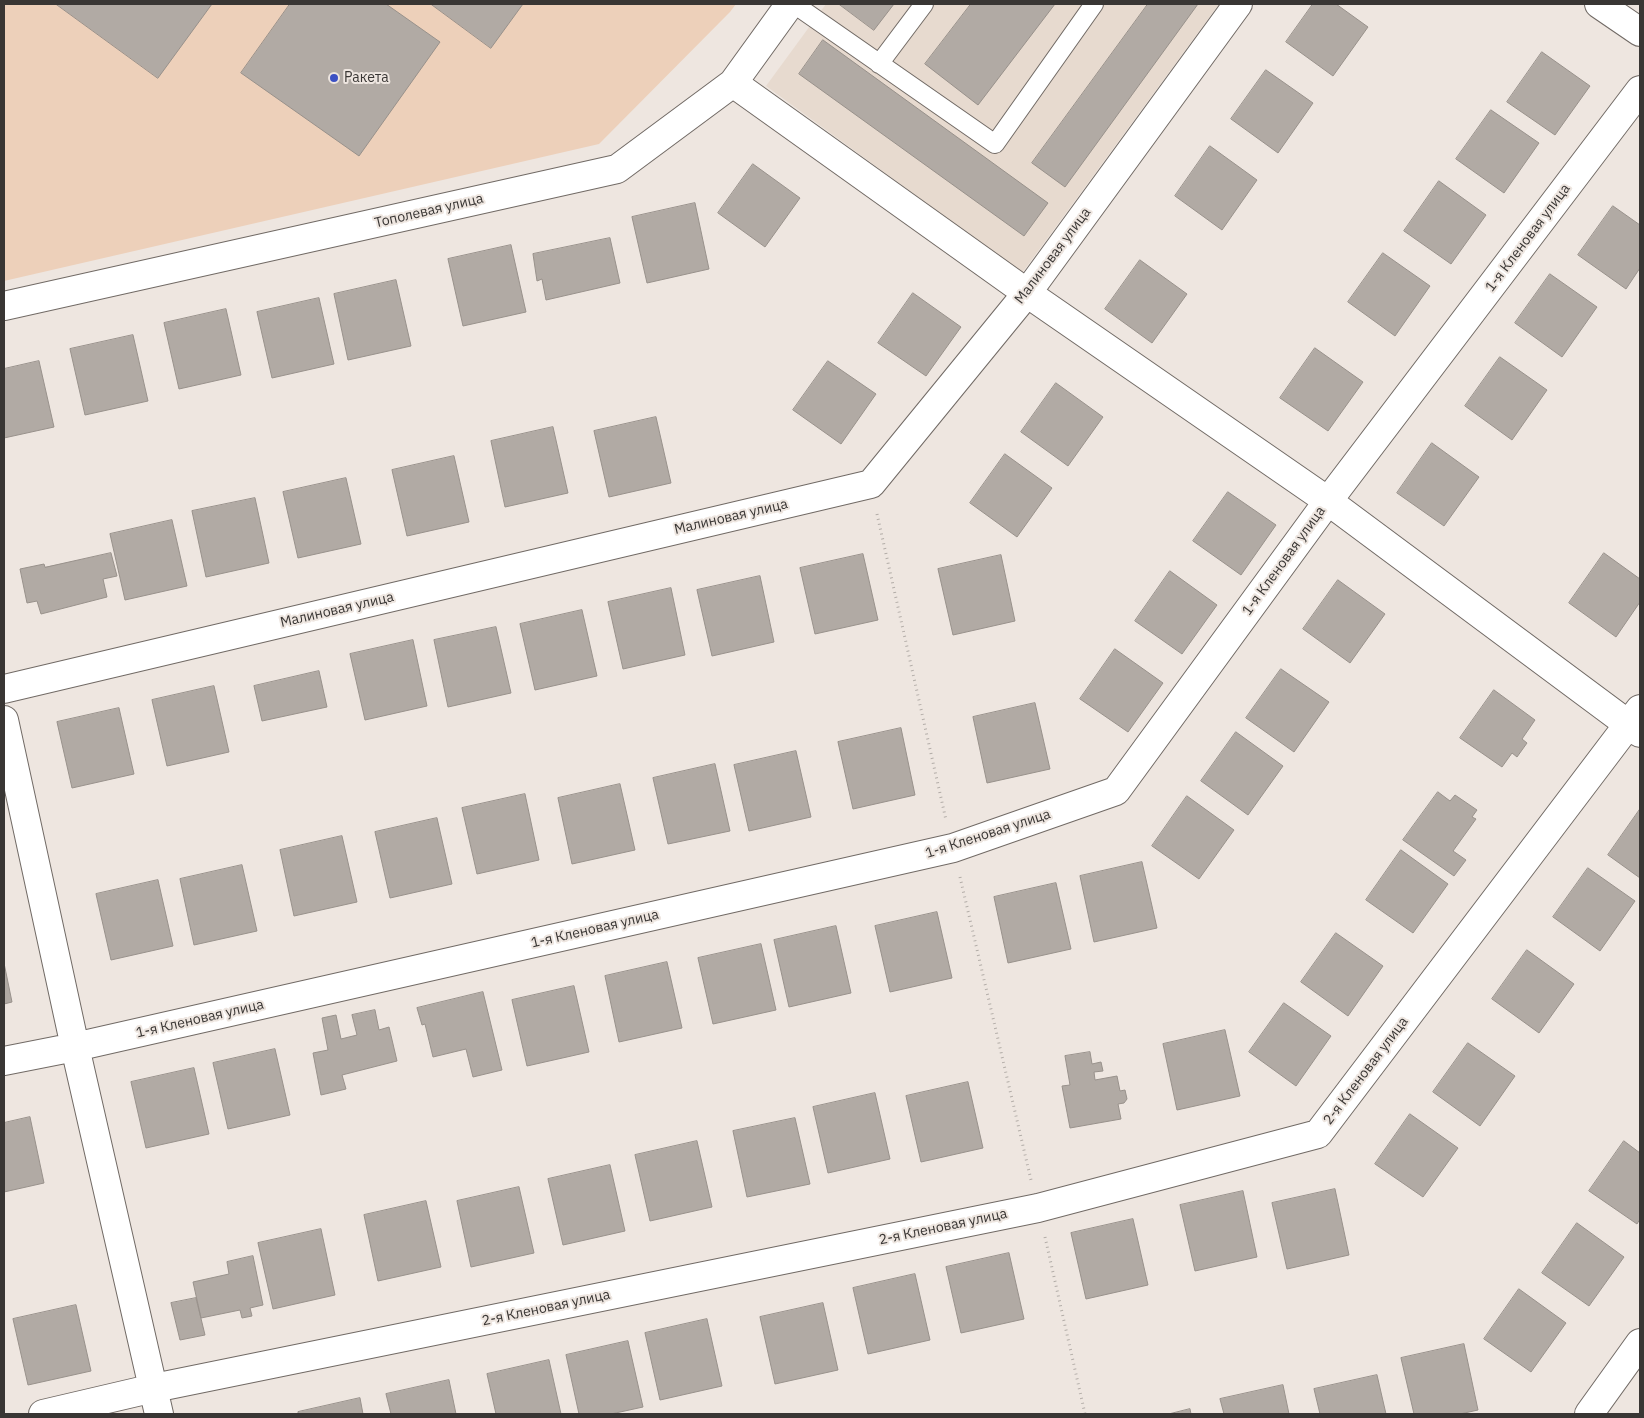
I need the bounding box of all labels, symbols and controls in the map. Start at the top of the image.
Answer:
place label: Ракета [344,70,389,86]
marker: Ракета [328,72,340,84]
street label: 1-я Кленовая улица [1482,181,1574,295]
street label: Тополевая улица [373,190,485,232]
street label: Малиновая улица [1011,205,1095,307]
street label: Малиновая улица [673,496,789,538]
street label: 1-я Кленовая улица [1239,503,1329,619]
street label: Малиновая улица [279,589,395,631]
street label: 1-я Кленовая улица [923,806,1053,862]
street label: 1-я Кленовая улица [529,906,661,952]
street label: 1-я Кленовая улица [134,996,266,1042]
street label: 2-я Кленовая улица [1320,1014,1412,1128]
street label: 2-я Кленовая улица [877,1205,1009,1249]
street label: 2-я Кленовая улица [480,1286,612,1330]

